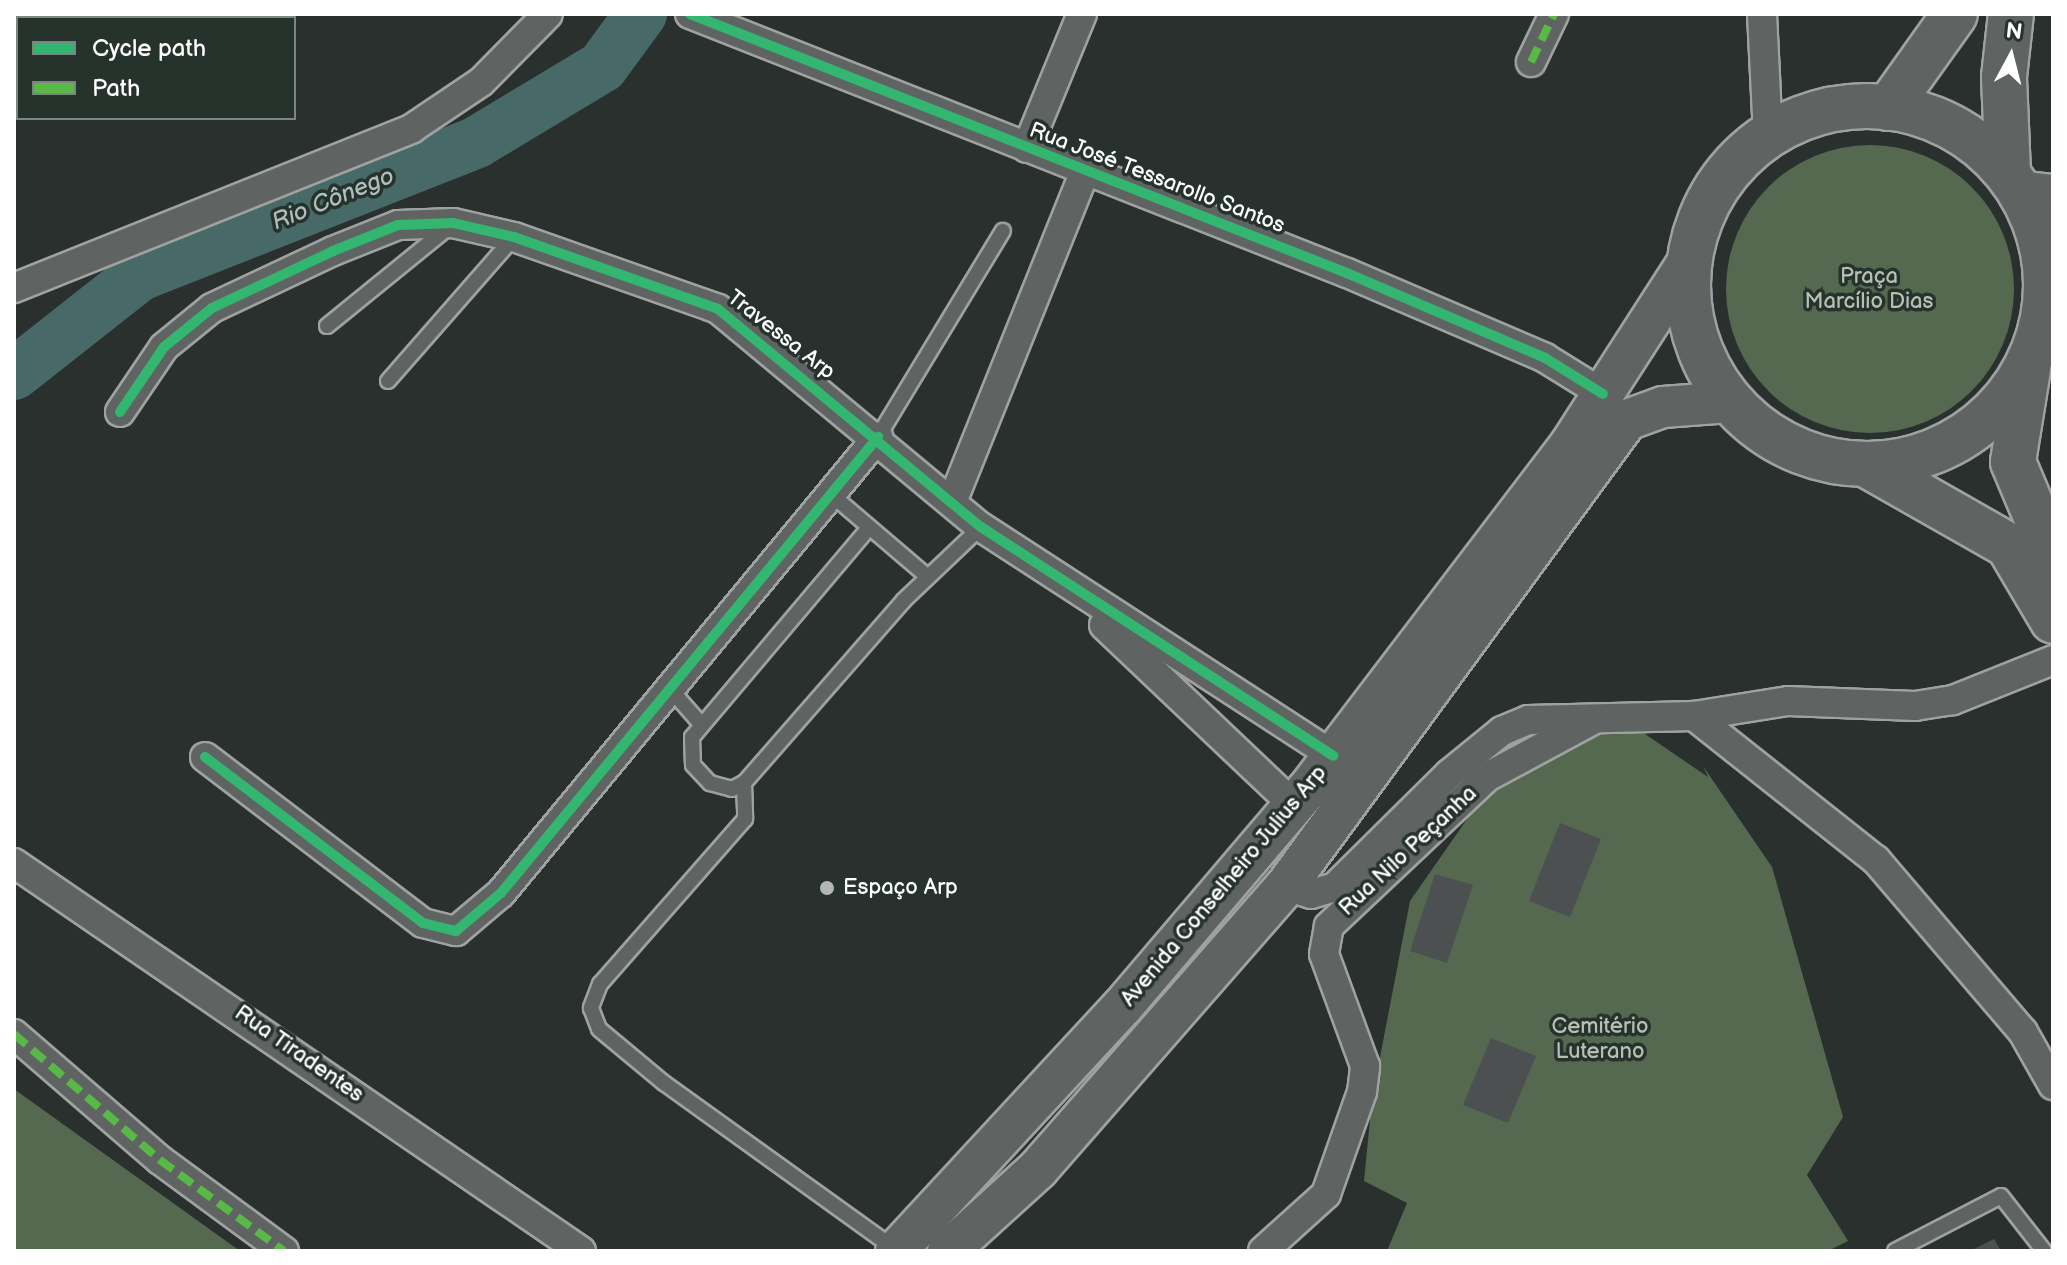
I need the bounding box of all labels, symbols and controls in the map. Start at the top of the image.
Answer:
legend [16,16,296,120]
north arrow [1971,16,2051,96]
text: N [2004,17,2024,46]
text: Cycle path [92,34,206,63]
text: Path [92,74,140,103]
street label: Rua José Tessarollo Santos [1024,117,1290,239]
water label: Rio Cônego [268,161,398,237]
park label: Praça Marcílio Dias [1805,263,1933,314]
street label: Travessa Arp [722,285,840,385]
street label: Avenida Conselheiro Julius Arp [1115,760,1333,1012]
street label: Rua Nilo Peçanha [1334,781,1482,921]
place label: Espaço Arp [843,875,958,901]
marker: Espaço Arp [818,879,836,897]
street label: Rua Tiradentes [229,1000,369,1108]
park label: Cemitério Luterano [1552,1013,1648,1064]

